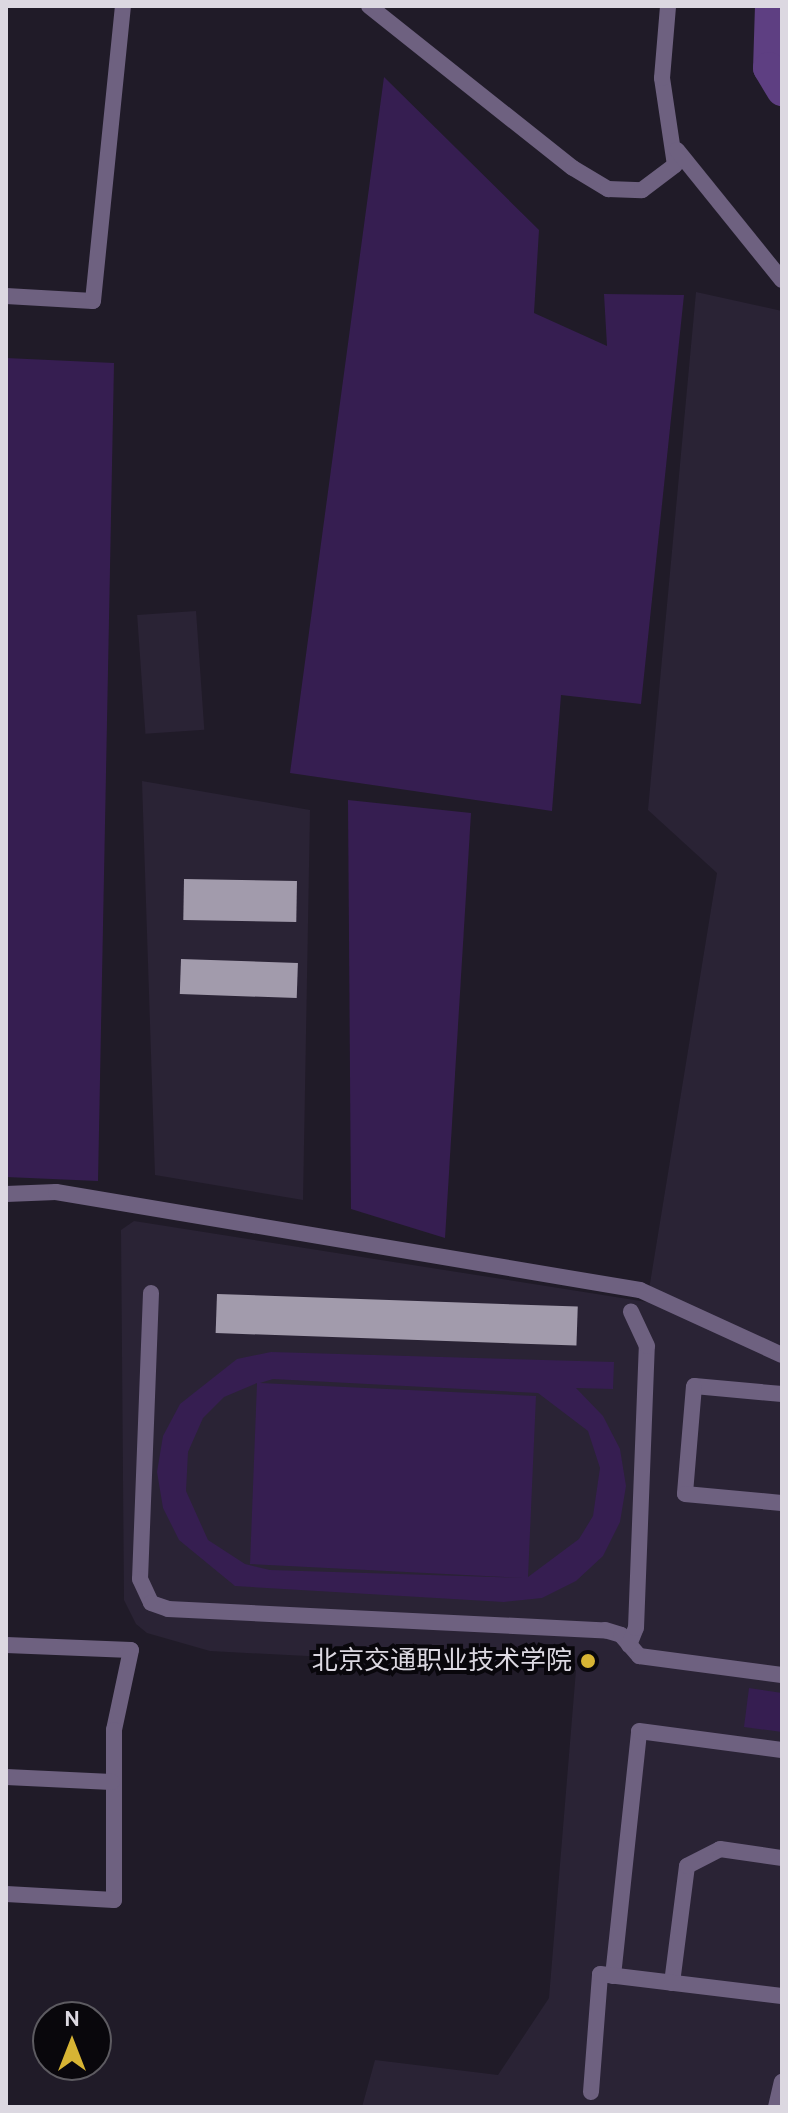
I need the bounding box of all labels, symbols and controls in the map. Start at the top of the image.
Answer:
place label: 北京交通职业技术学院 [312,1645,572,1677]
marker: 北京交通职业技术学院 [579,1652,597,1670]
north arrow [32,2001,112,2081]
text: N [64,2005,80,2032]

